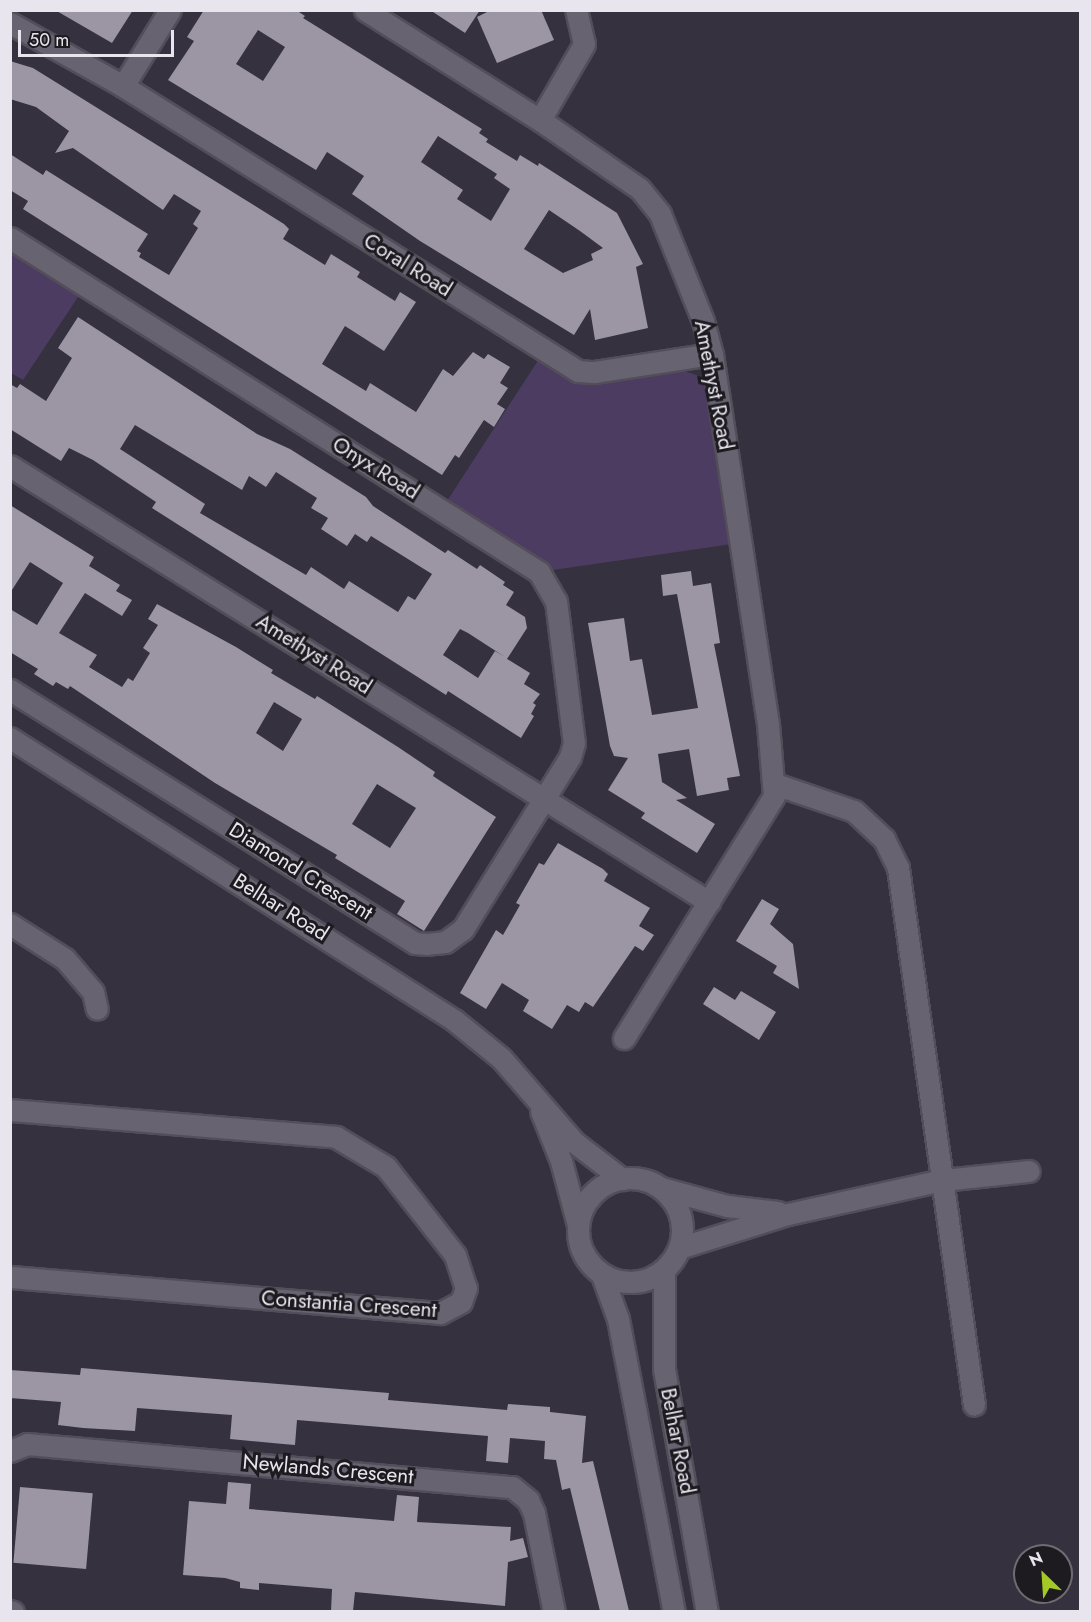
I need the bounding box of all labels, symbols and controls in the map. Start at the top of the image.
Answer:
scale bar [21,18,177,56]
text: 50 m [29,27,69,53]
street label: Coral Road [359,228,457,302]
street label: Amethyst Road [689,318,739,452]
street label: Onyx Road [328,431,424,505]
street label: Amethyst Road [252,609,376,699]
street label: Diamond Crescent [225,817,377,925]
street label: Belhar Road [229,868,333,946]
street label: Constantia Crescent [260,1285,438,1323]
street label: Belhar Road [655,1386,701,1496]
street label: Newlands Crescent [242,1449,414,1489]
north arrow [1013,1544,1073,1604]
text: N [1025,1546,1047,1572]

